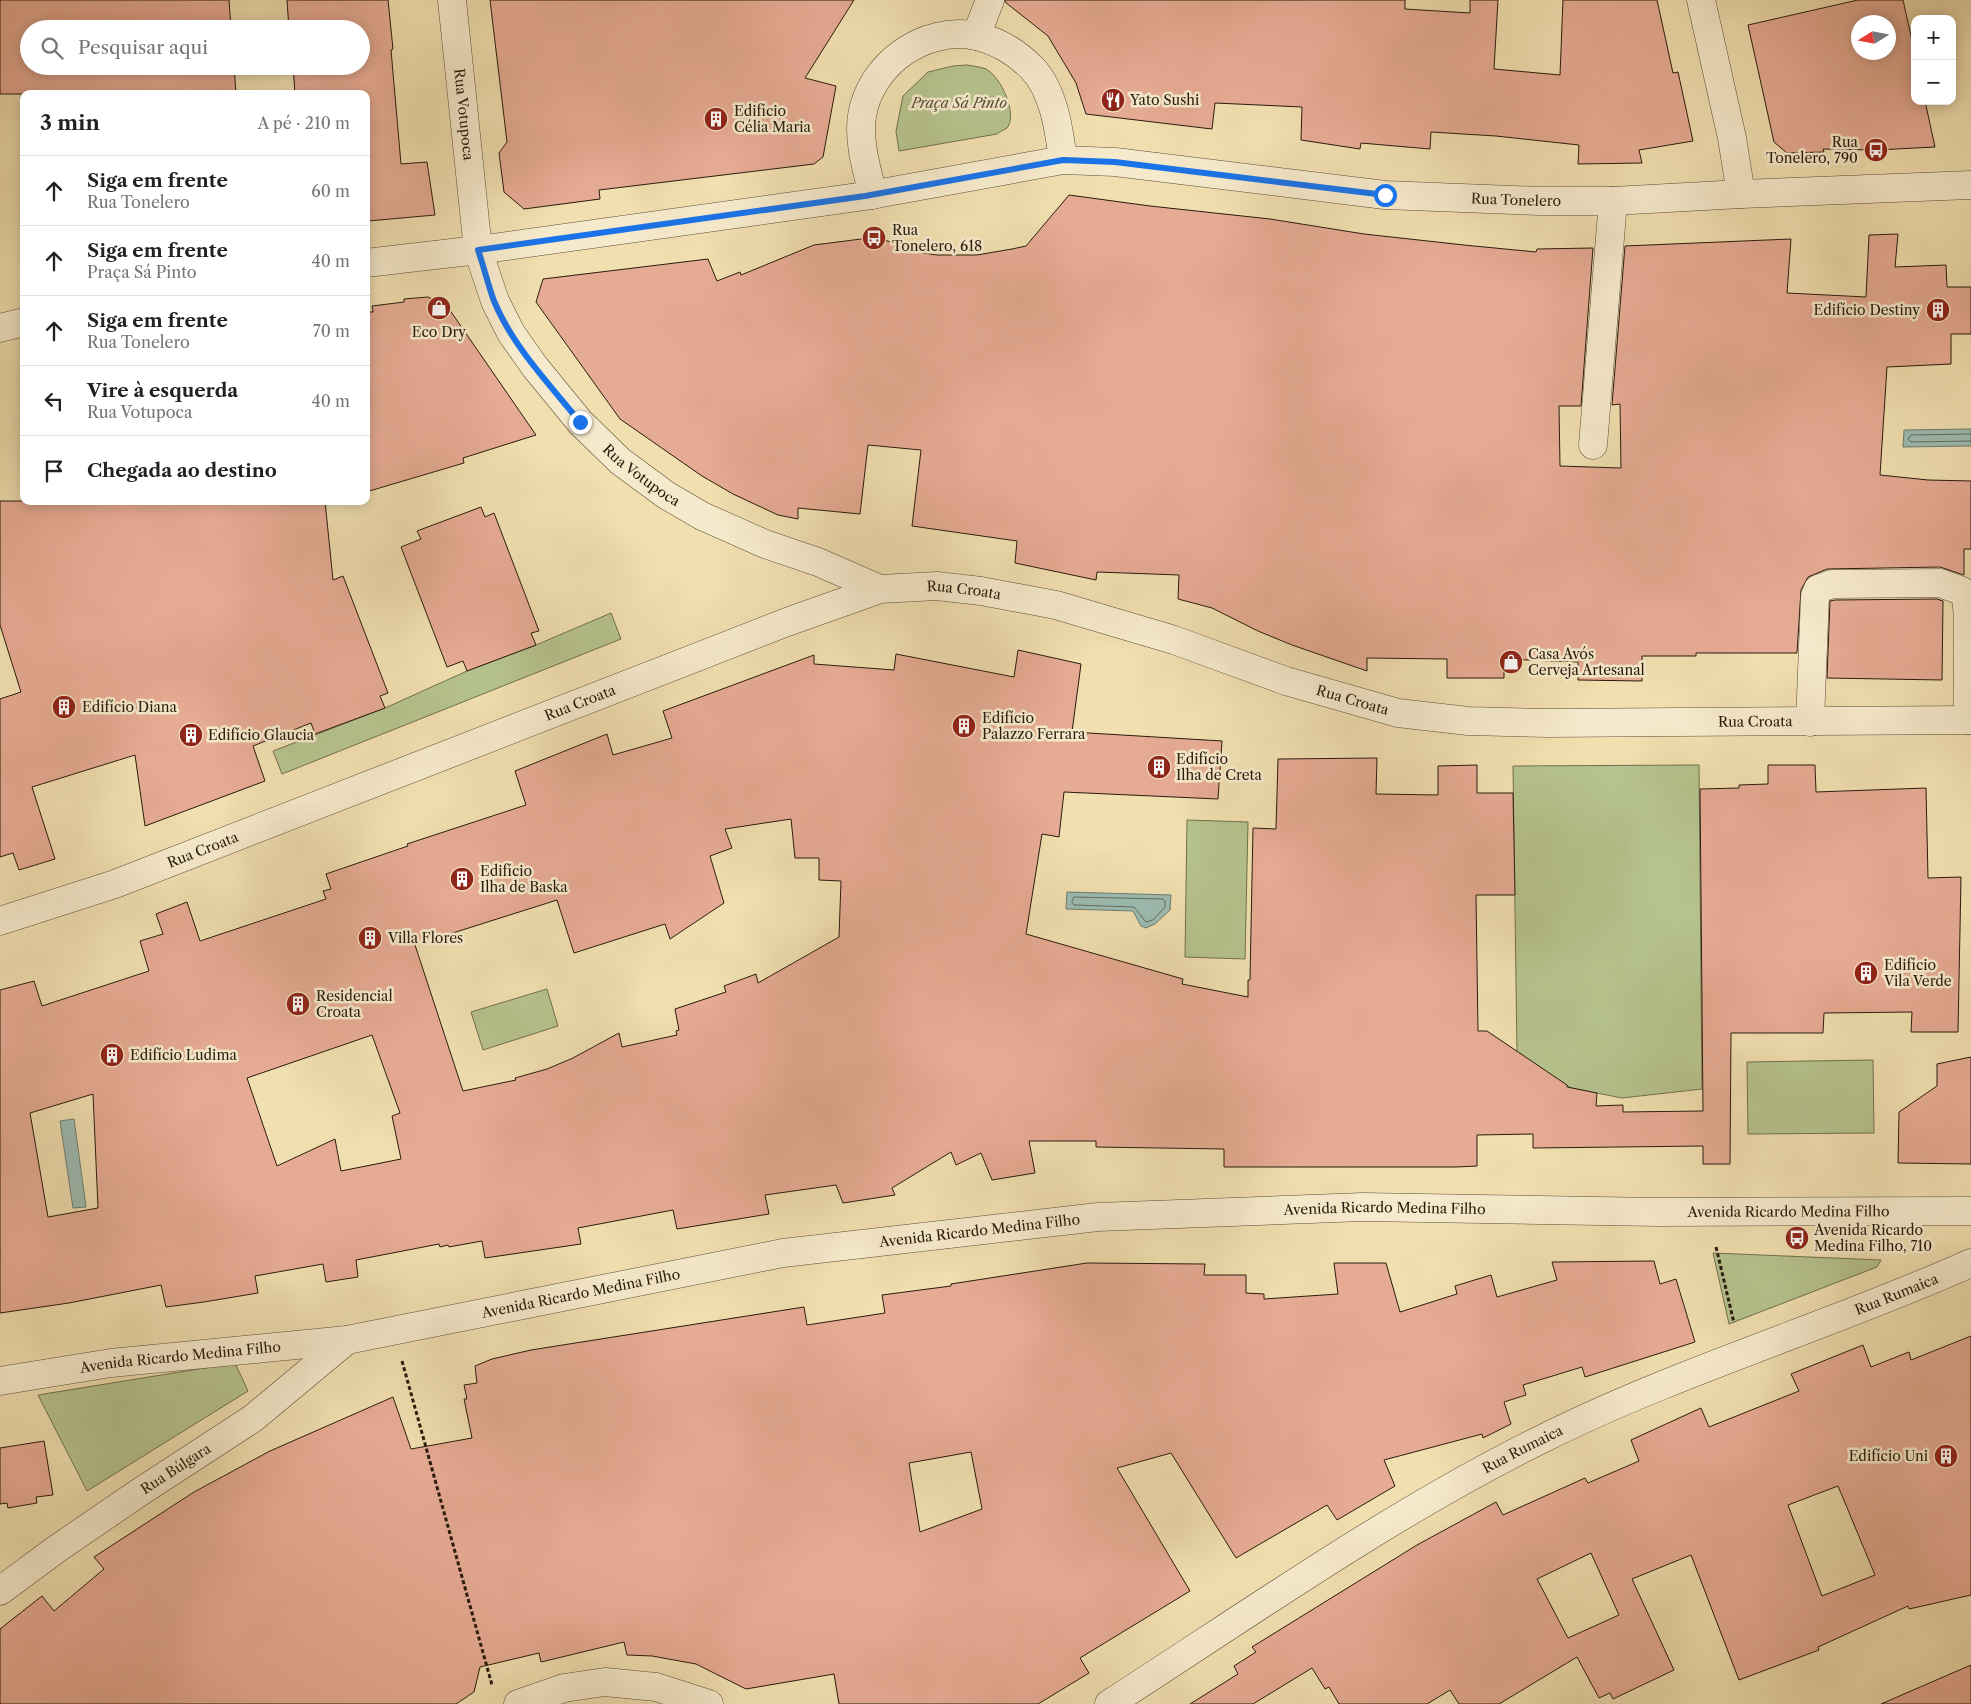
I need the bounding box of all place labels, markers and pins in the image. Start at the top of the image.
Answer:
restaurant icon: Yato Sushi [1100,87,1126,113]
place label: Yato Sushi [1129,91,1199,109]
place label: Edifício Célia Maria [734,102,812,136]
building icon: Edifício Célia Maria [703,106,729,132]
place label: Rua Tonelero, 790 [1766,133,1859,167]
bus stop icon: Rua Tonelero, 790 [1863,137,1889,163]
place label: Rua Tonelero, 618 [892,221,982,255]
bus stop icon: Rua Tonelero, 618 [861,225,887,251]
shop icon: Eco Dry [426,295,452,321]
building icon: Edifício Destiny [1925,297,1951,323]
place label: Edifício Destiny [1814,301,1920,319]
place label: Eco Dry [412,323,466,341]
place label: Casa Avós Cerveja Artesanal [1528,645,1645,679]
shop icon: Casa Avós Cerveja Artesanal [1498,649,1524,675]
building icon: Edifício Diana [51,694,77,720]
place label: Edifício Diana [82,698,178,716]
place label: Edifício Palazzo Ferrara [982,709,1086,743]
building icon: Edifício Palazzo Ferrara [951,713,977,739]
building icon: Edifício Glaucia [178,722,204,748]
place label: Edifício Glaucia [208,726,315,744]
place label: Edifício Ilha de Creta [1176,750,1263,784]
building icon: Edifício Ilha de Creta [1146,754,1172,780]
place label: Edifício Ilha de Baska [480,862,568,896]
building icon: Edifício Ilha de Baska [449,866,475,892]
building icon: Villa Flores [357,925,383,951]
place label: Villa Flores [387,929,463,947]
place label: Edifício Vila Verde [1883,956,1952,990]
building icon: Edifício Vila Verde [1853,960,1879,986]
place label: Residencial Croata [316,987,393,1021]
building icon: Residencial Croata [285,991,311,1017]
building icon: Edifício Ludima [99,1042,125,1068]
place label: Edifício Ludima [130,1046,237,1064]
place label: Avenida Ricardo Medina Filho, 710 [1813,1221,1932,1255]
bus stop icon: Avenida Ricardo Medina Filho, 710 [1784,1225,1810,1251]
building icon: Edifício Uni [1933,1443,1959,1469]
place label: Edifício Uni [1849,1447,1928,1465]

